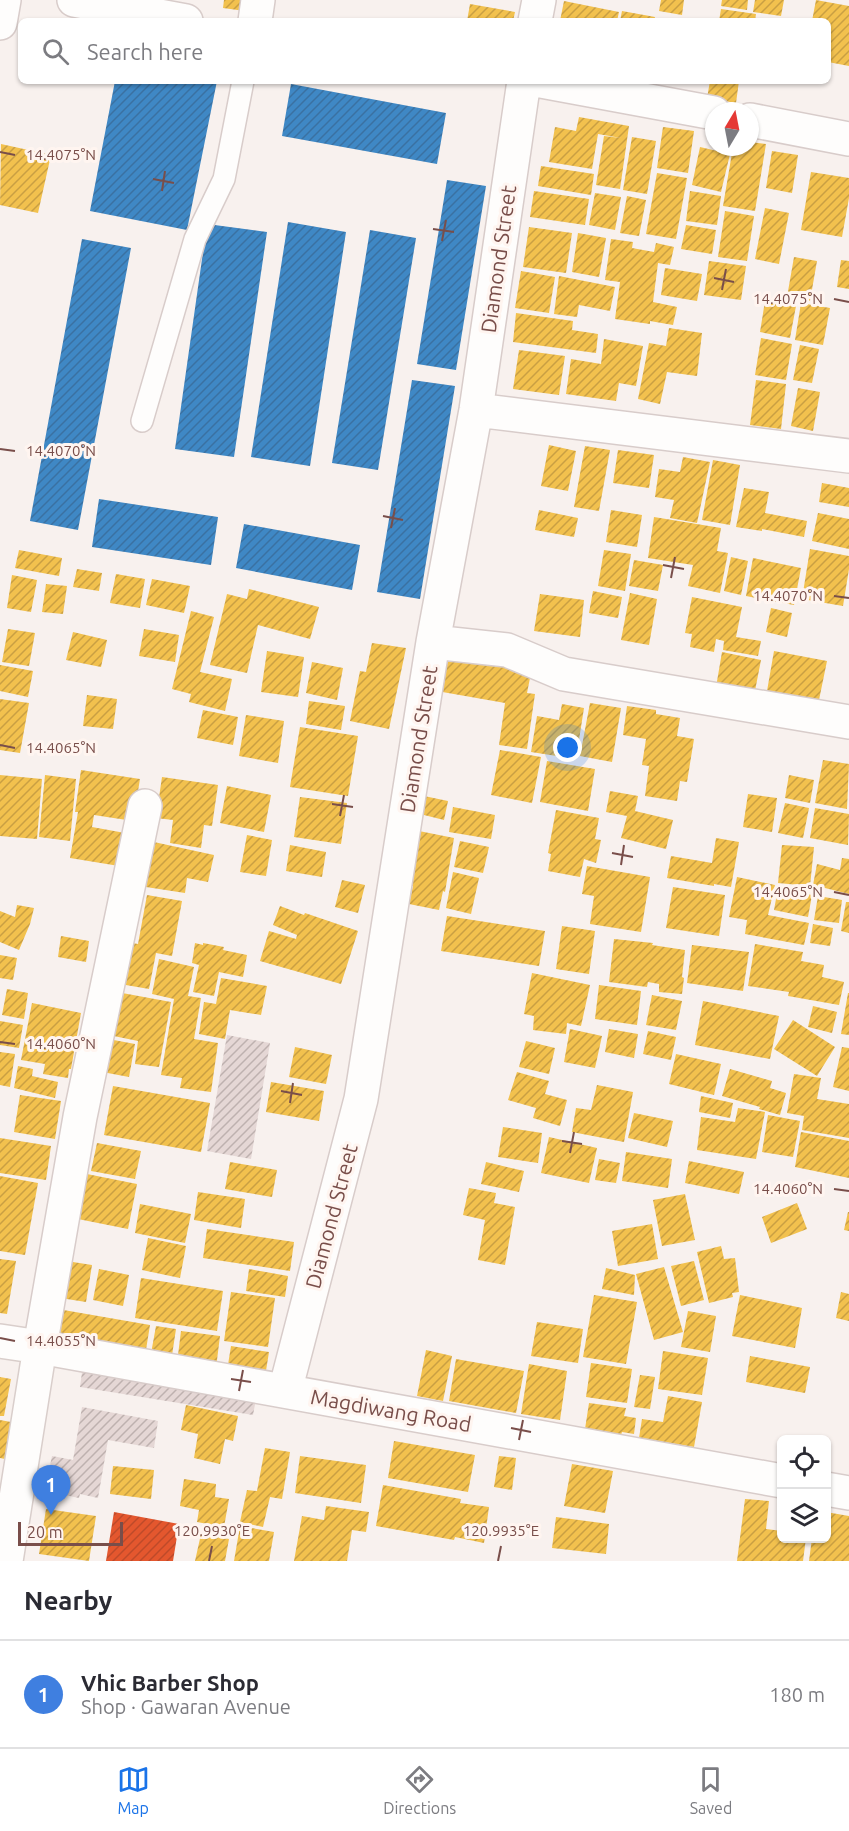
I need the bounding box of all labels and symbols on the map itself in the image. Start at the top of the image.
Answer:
north arrow [705,102,759,156]
text: 14.4075°N [26,146,96,163]
street label: Diamond Street [476,184,520,334]
text: 14.4075°N [753,290,823,307]
text: 14.4070°N [26,442,96,459]
text: 14.4070°N [753,587,823,604]
street label: Diamond Street [395,664,441,814]
your location [553,733,582,762]
text: 14.4065°N [26,739,96,756]
text: 14.4065°N [753,883,823,900]
text: 14.4060°N [26,1035,96,1052]
street label: Diamond Street [300,1141,362,1291]
text: 14.4060°N [753,1180,823,1197]
text: 14.4055°N [26,1332,96,1349]
street label: Magdiwang Road [309,1384,473,1436]
pin: 1 [32,1466,70,1515]
scale bar [18,1519,123,1546]
text: 120.9930°E [174,1522,250,1539]
text: 120.9935°E [463,1522,539,1539]

